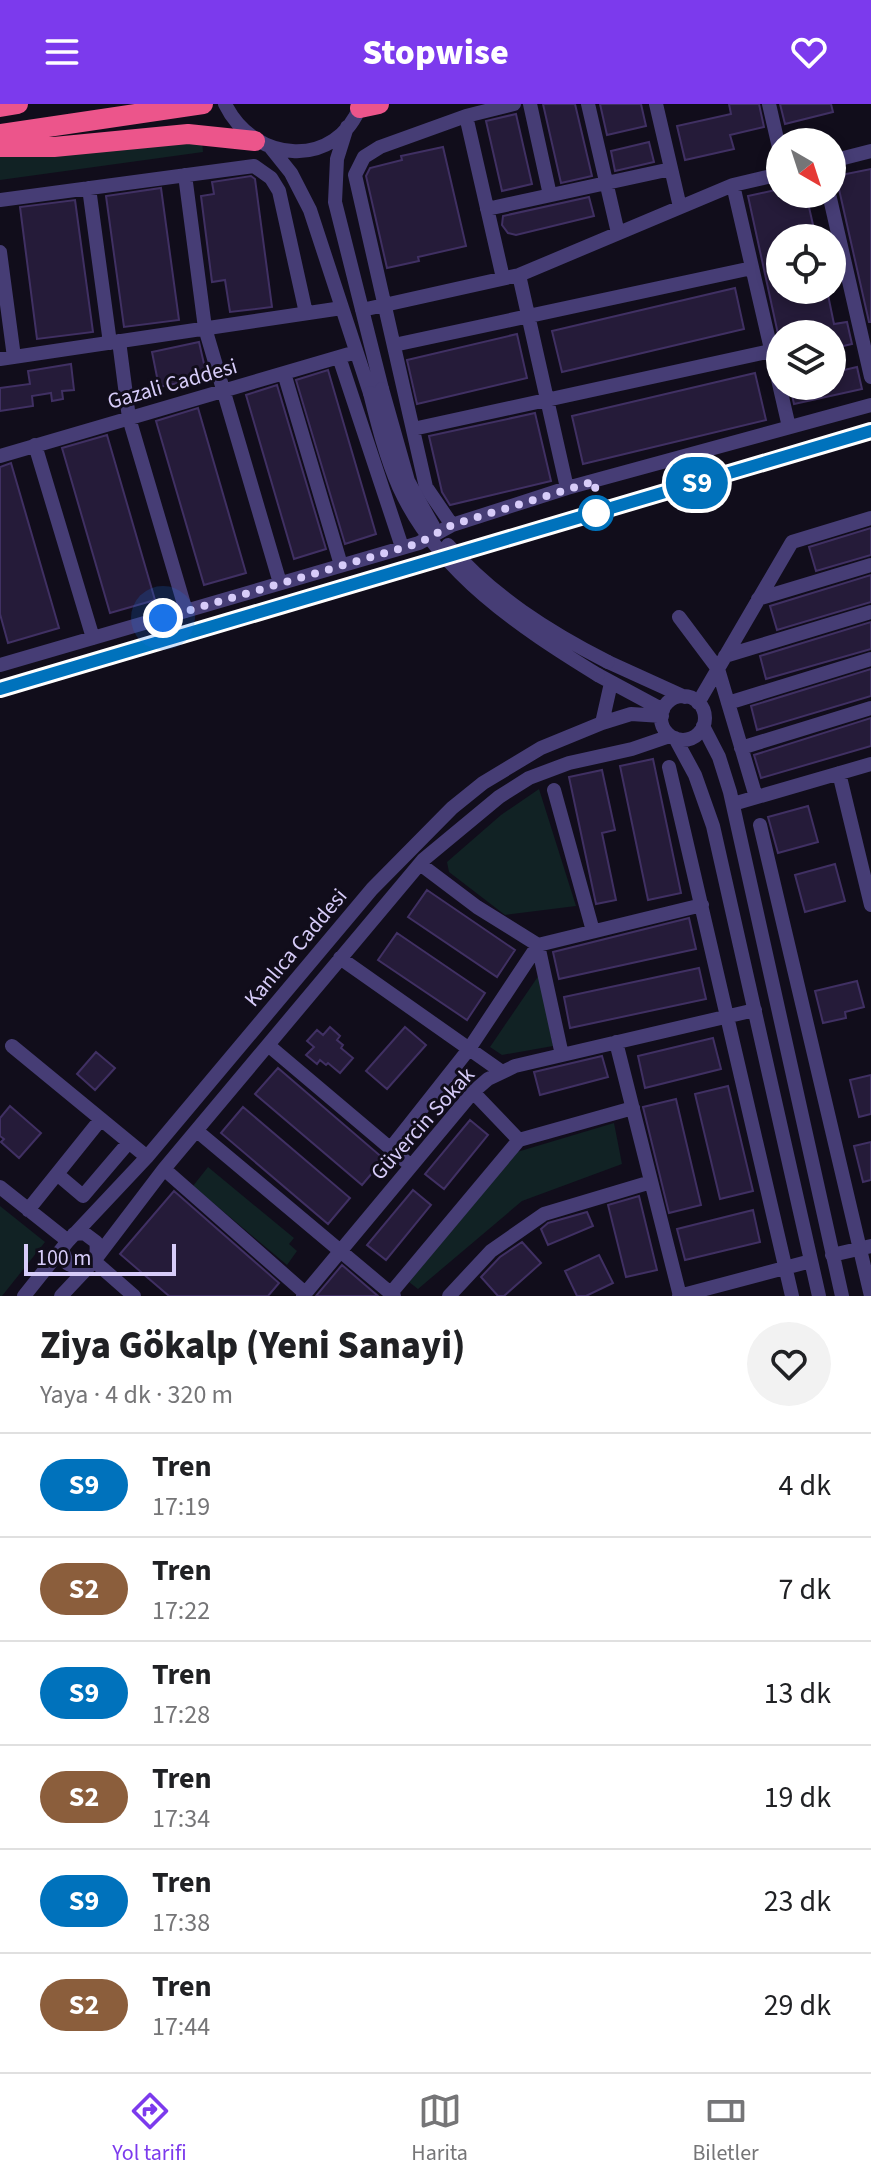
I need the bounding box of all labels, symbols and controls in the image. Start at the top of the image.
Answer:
text: Stopwise [362,27,509,78]
icon: menu [40,30,84,74]
icon: heart [787,30,831,74]
north arrow [766,128,846,208]
map controls [766,128,846,400]
button: locate [766,224,846,304]
button: layers [766,320,846,400]
street label: Gazali Caddesi [104,350,241,418]
line badge: S9 [661,457,733,509]
text: S9 [682,463,712,503]
unlabelled marker [579,496,613,530]
your location [143,598,183,638]
street label: Kanlıca Caddesi [237,882,355,1014]
street label: Güvercin Sokak [363,1060,482,1187]
scale bar [24,1240,176,1276]
text: 100 m [36,1242,91,1274]
text: Ziya Gökalp (Yeni Sanayi) [40,1319,465,1373]
button: heart [747,1322,831,1406]
text: Yaya · 4 dk · 320 m [40,1376,233,1413]
text: Tren [152,1445,212,1488]
text: 4 dk [779,1464,831,1507]
text: S9 [69,1465,99,1505]
text: 17:19 [152,1488,210,1525]
text: Tren [152,1549,212,1592]
text: 7 dk [779,1568,831,1611]
text: S2 [69,1569,99,1609]
text: 17:22 [152,1592,210,1629]
text: Tren [152,1653,212,1696]
text: 13 dk [764,1672,831,1715]
text: S9 [69,1673,99,1713]
text: 17:28 [152,1696,210,1733]
text: Tren [152,1757,212,1800]
text: 19 dk [764,1776,831,1819]
text: S2 [69,1777,99,1817]
text: 17:34 [152,1800,210,1837]
text: Tren [152,1861,212,1904]
text: 23 dk [764,1880,831,1923]
text: S9 [69,1881,99,1921]
text: 17:38 [152,1904,210,1941]
text: Tren [152,1965,212,2008]
text: 29 dk [764,1984,831,2027]
text: S2 [69,1985,99,2025]
text: 17:44 [152,2008,210,2045]
tab: Yol tarifi [112,2089,187,2169]
tab: Harita [411,2089,468,2169]
tab: Biletler [692,2089,759,2169]

